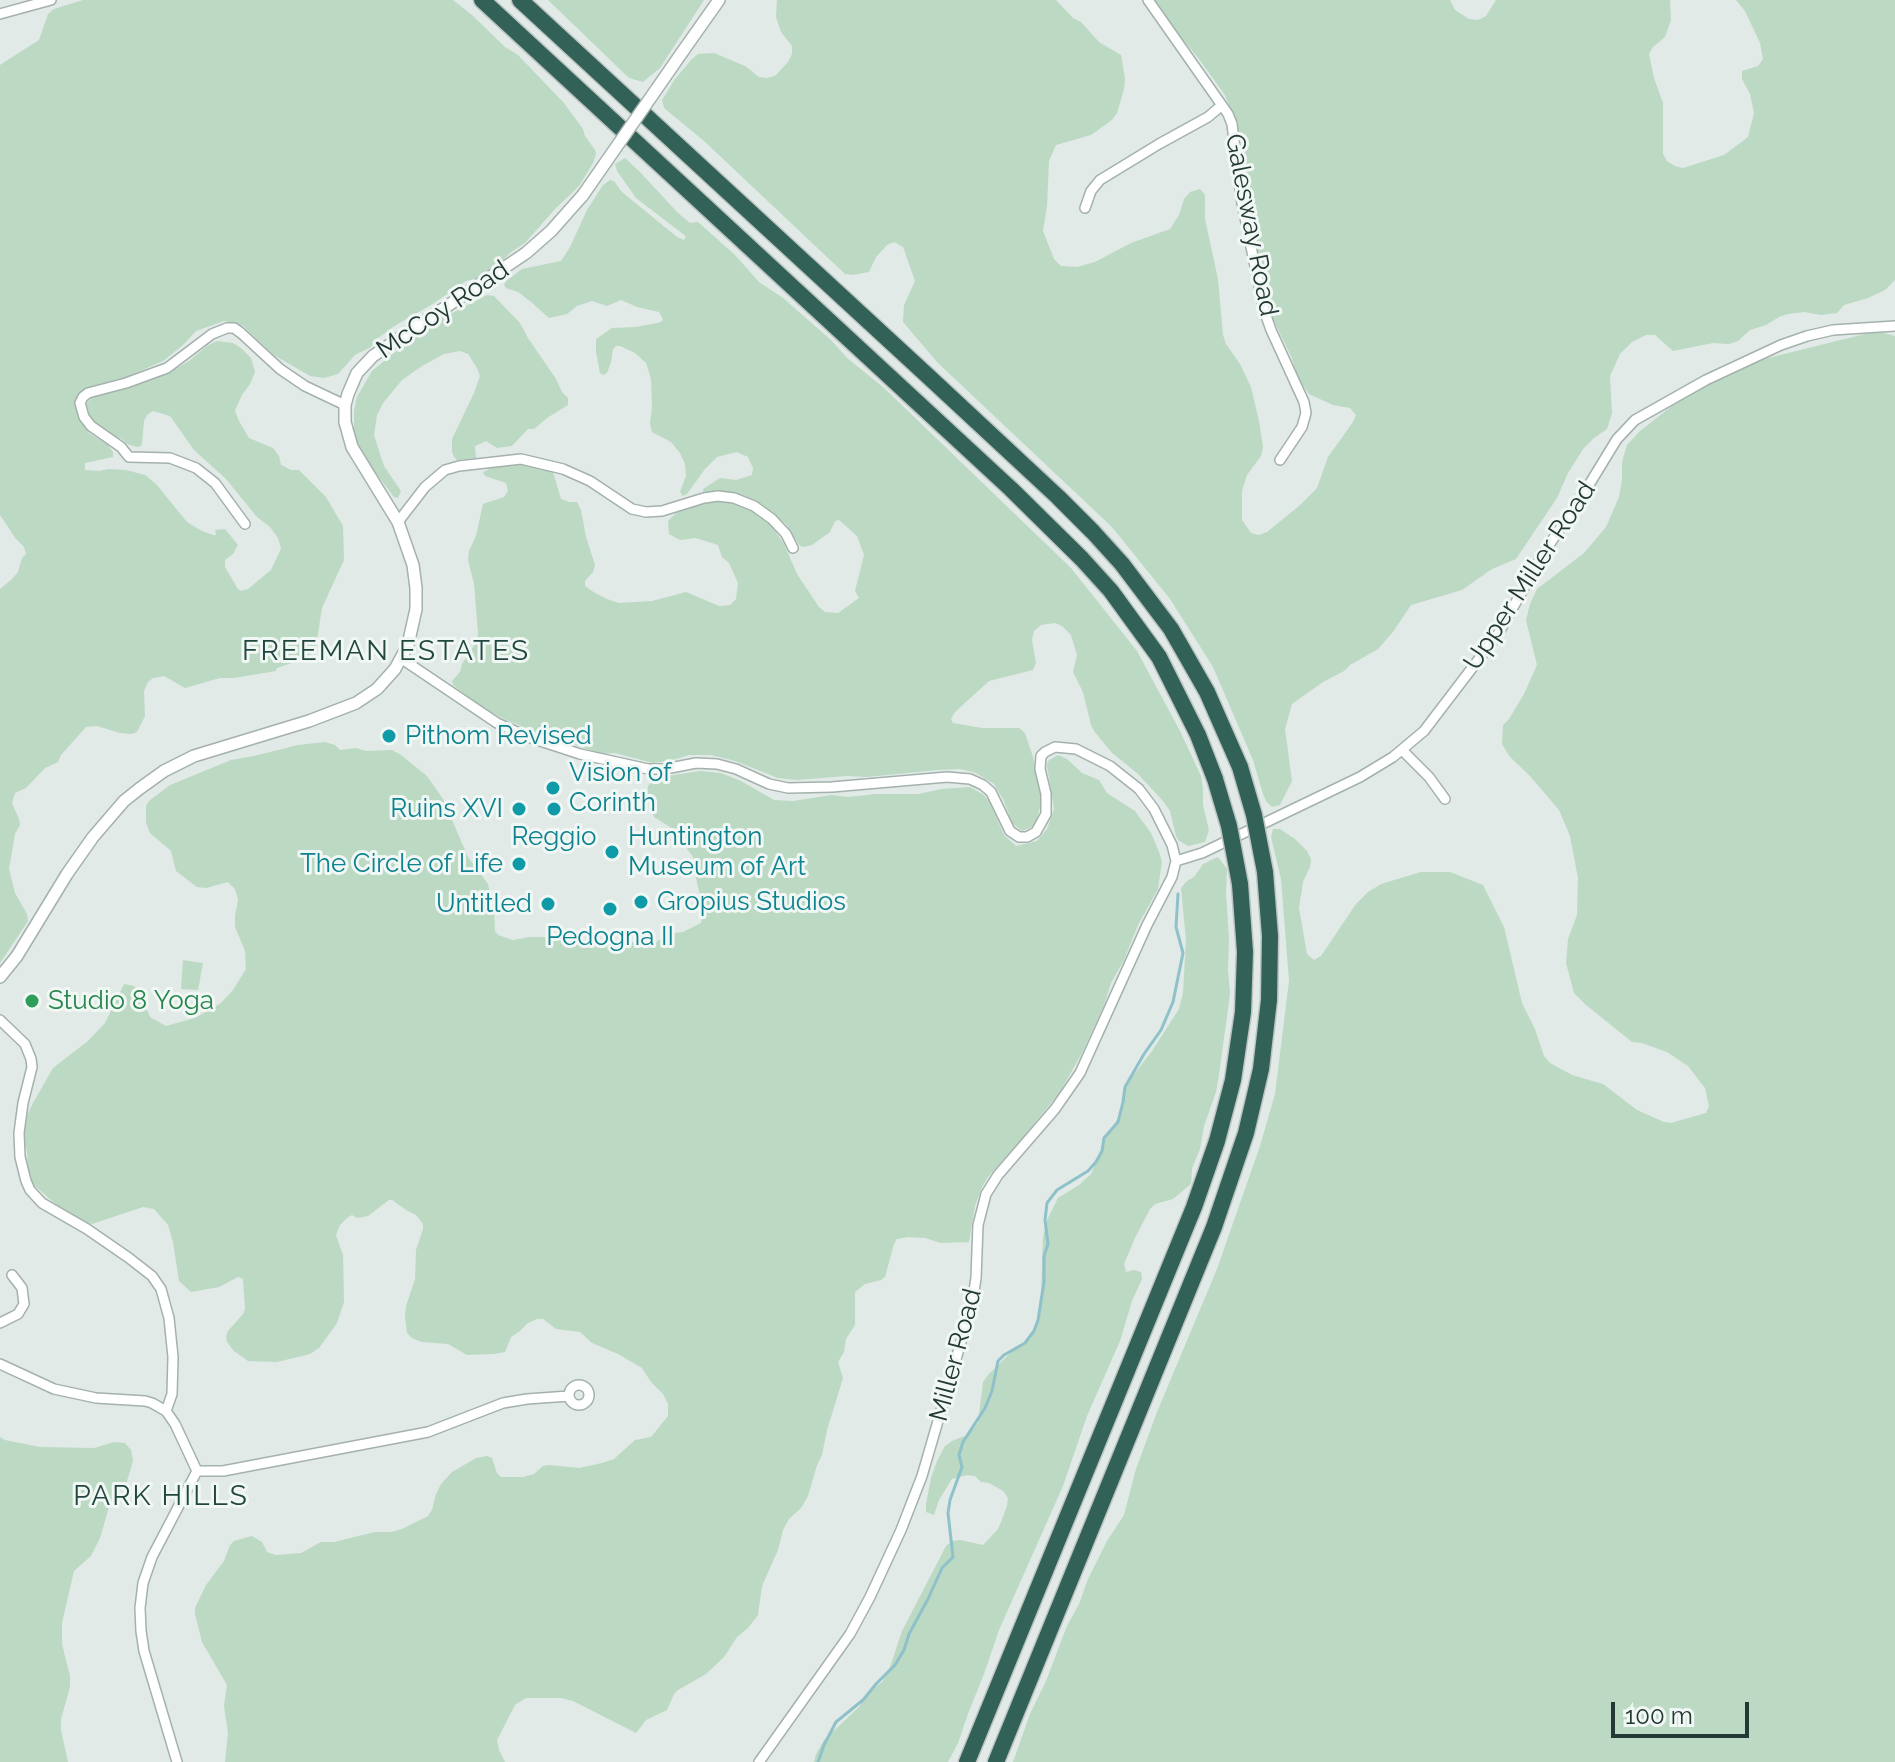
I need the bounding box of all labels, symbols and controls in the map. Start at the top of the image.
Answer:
street label: Galesway Road [1218,131,1284,319]
street label: McCoy Road [371,254,515,366]
street label: Upper Miller Road [1457,476,1603,676]
district label: FREEMAN ESTATES [242,635,530,669]
place label: Pithom Revised [405,720,592,752]
marker: Pithom Revised [380,727,398,745]
place label: Vision of Corinth [569,757,672,818]
marker: Vision of Corinth [544,779,562,797]
place label: Ruins XVI [390,793,503,825]
marker: Ruins XVI [510,800,528,818]
marker: Reggio [545,800,563,818]
place label: Reggio [511,821,597,853]
place label: Huntington Museum of Art [628,821,806,882]
marker: Huntington Museum of Art [603,843,621,861]
place label: The Circle of Life [300,848,503,880]
marker: The Circle of Life [510,855,528,873]
place label: Gropius Studios [657,886,846,918]
place label: Untitled [436,888,532,920]
marker: Gropius Studios [632,893,650,911]
marker: Untitled [539,895,557,913]
marker: Pedogna II [601,900,619,918]
place label: Pedogna II [546,921,674,953]
place label: Studio 8 Yoga [48,985,214,1017]
marker: Studio 8 Yoga [23,992,41,1010]
street label: Miller Road [923,1285,989,1425]
district label: PARK HILLS [73,1480,249,1514]
scale bar [1615,1686,1753,1736]
text: 100 m [1625,1701,1693,1730]

